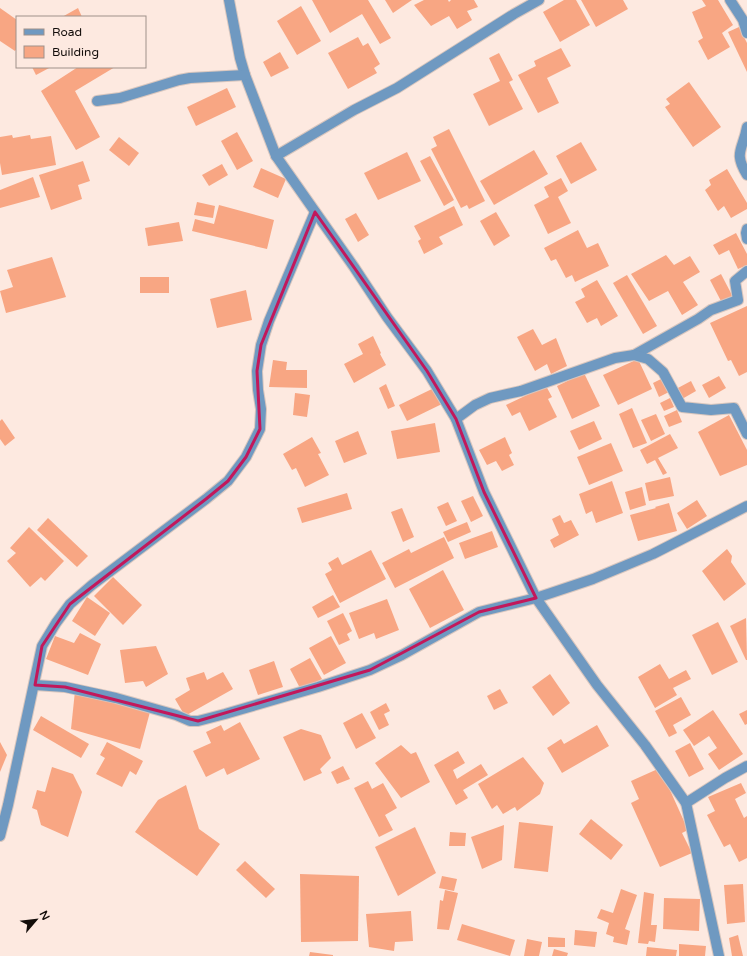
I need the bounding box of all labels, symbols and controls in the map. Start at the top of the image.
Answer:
legend [16,16,146,68]
text: Road [52,25,82,39]
text: Building [52,45,99,59]
north arrow [16,900,56,940]
text: N [37,909,52,922]

